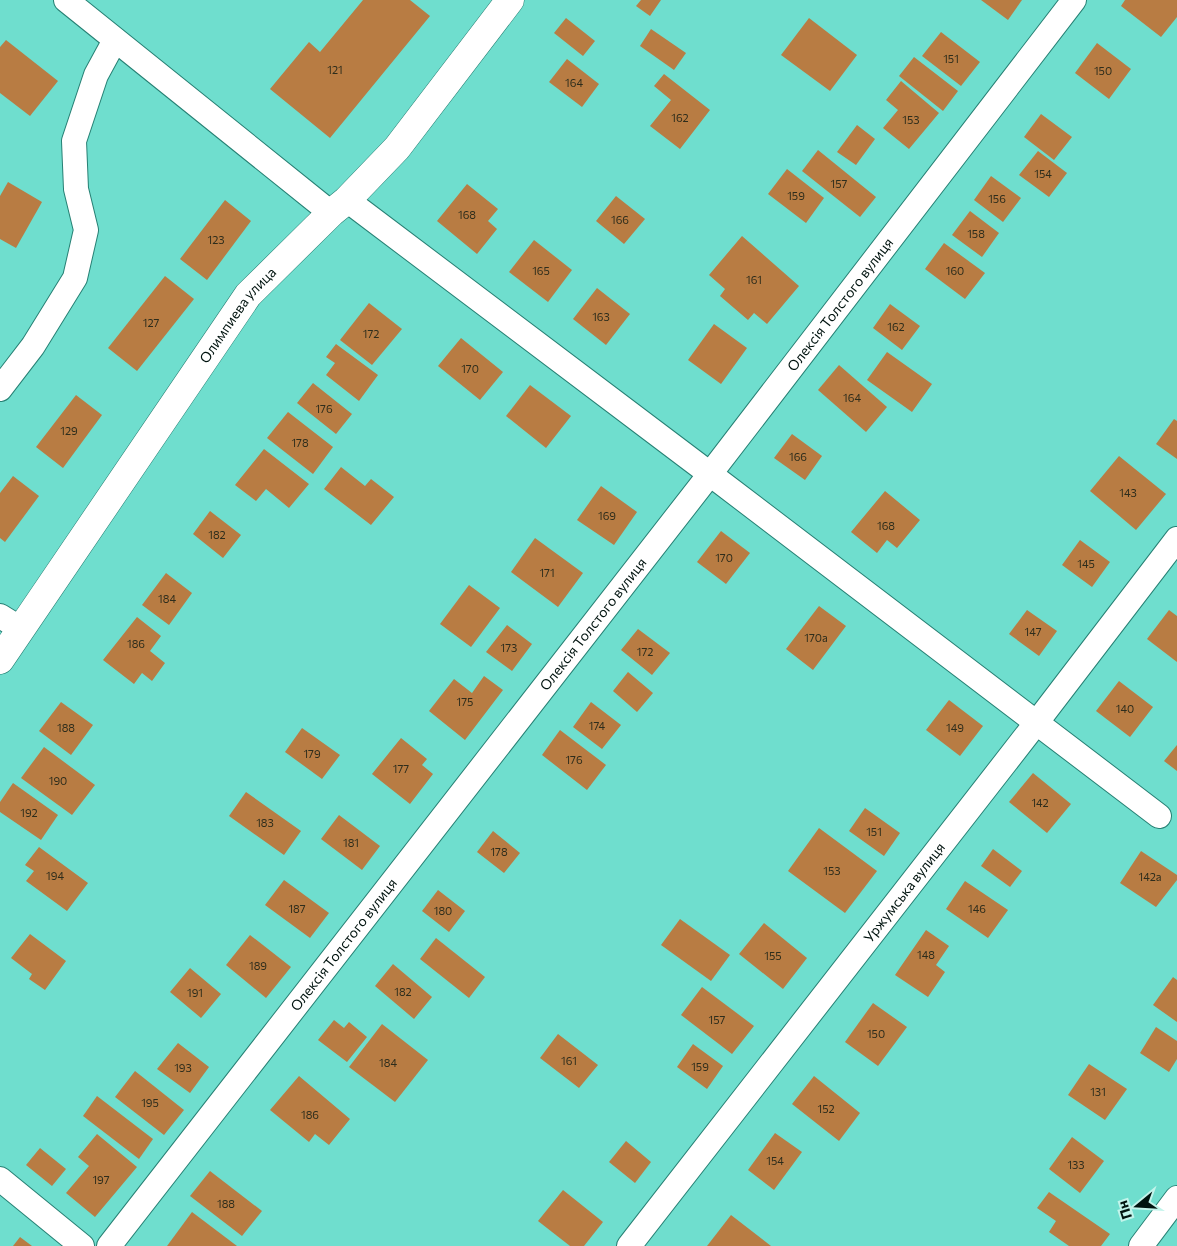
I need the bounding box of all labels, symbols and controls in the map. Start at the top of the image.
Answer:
house number: 151 [943,52,959,65]
house number: 121 [327,63,343,76]
house number: 150 [1094,64,1112,77]
house number: 164 [565,76,583,89]
house number: 162 [671,111,689,124]
house number: 153 [902,113,920,126]
house number: 154 [1034,167,1052,180]
house number: 157 [831,177,848,190]
house number: 159 [787,189,805,202]
house number: 156 [988,192,1006,205]
house number: 168 [458,208,476,221]
house number: 166 [611,213,629,226]
house number: 158 [967,227,985,240]
house number: 123 [207,233,225,246]
street label: Олексія Толстого вулиця [783,234,896,374]
street label: Олимпиева улица [195,263,279,366]
house number: 165 [532,264,550,277]
house number: 160 [946,264,964,277]
house number: 161 [746,273,762,286]
house number: 163 [592,310,610,323]
house number: 127 [143,316,159,329]
house number: 162 [887,320,905,333]
house number: 172 [363,327,379,340]
house number: 170 [461,362,479,375]
house number: 164 [843,391,861,404]
house number: 176 [315,402,333,415]
house number: 129 [60,424,78,437]
house number: 178 [291,436,309,449]
house number: 166 [789,450,807,463]
house number: 143 [1119,486,1137,499]
house number: 169 [598,509,616,522]
house number: 168 [877,519,895,532]
house number: 182 [208,528,226,541]
house number: 170 [715,551,733,564]
street label: Олексія Толстого вулиця [536,554,650,694]
house number: 145 [1077,557,1095,570]
house number: 171 [539,566,555,579]
house number: 184 [158,592,176,605]
house number: 147 [1025,625,1042,638]
house number: 170а [804,631,828,644]
house number: 186 [127,637,145,650]
house number: 173 [501,641,517,654]
house number: 172 [637,645,653,658]
house number: 175 [457,695,473,708]
house number: 140 [1116,702,1134,715]
house number: 174 [589,719,606,732]
house number: 188 [57,721,75,734]
house number: 149 [946,721,964,734]
house number: 179 [303,747,321,760]
house number: 176 [565,753,583,766]
house number: 177 [393,762,409,775]
house number: 190 [49,774,67,787]
house number: 142 [1031,796,1049,809]
house number: 192 [20,806,38,819]
house number: 183 [256,816,274,829]
house number: 151 [866,825,882,838]
house number: 181 [343,836,359,849]
street label: Уржумська вулиця [860,839,948,946]
house number: 178 [490,845,508,858]
house number: 153 [823,864,841,877]
house number: 194 [46,869,64,882]
house number: 142а [1139,870,1161,883]
street label: Олексія Толстого вулиця [286,875,400,1014]
house number: 187 [288,902,306,915]
house number: 146 [968,902,986,915]
house number: 180 [434,904,452,917]
house number: 148 [917,948,935,961]
house number: 155 [764,949,782,962]
house number: 189 [249,959,267,972]
house number: 182 [394,985,412,998]
house number: 191 [187,986,203,999]
house number: 157 [709,1013,726,1026]
house number: 150 [867,1027,885,1040]
house number: 161 [561,1054,577,1067]
house number: 184 [379,1056,397,1069]
house number: 159 [691,1060,709,1073]
house number: 193 [174,1061,192,1074]
house number: 131 [1090,1085,1106,1098]
house number: 195 [141,1096,159,1109]
house number: 152 [817,1102,835,1115]
house number: 186 [301,1108,319,1121]
house number: 154 [766,1154,784,1167]
house number: 133 [1067,1158,1085,1171]
house number: 197 [92,1173,110,1186]
north arrow [1112,1181,1162,1231]
house number: 188 [217,1197,235,1210]
text: Пн [1113,1199,1135,1222]

